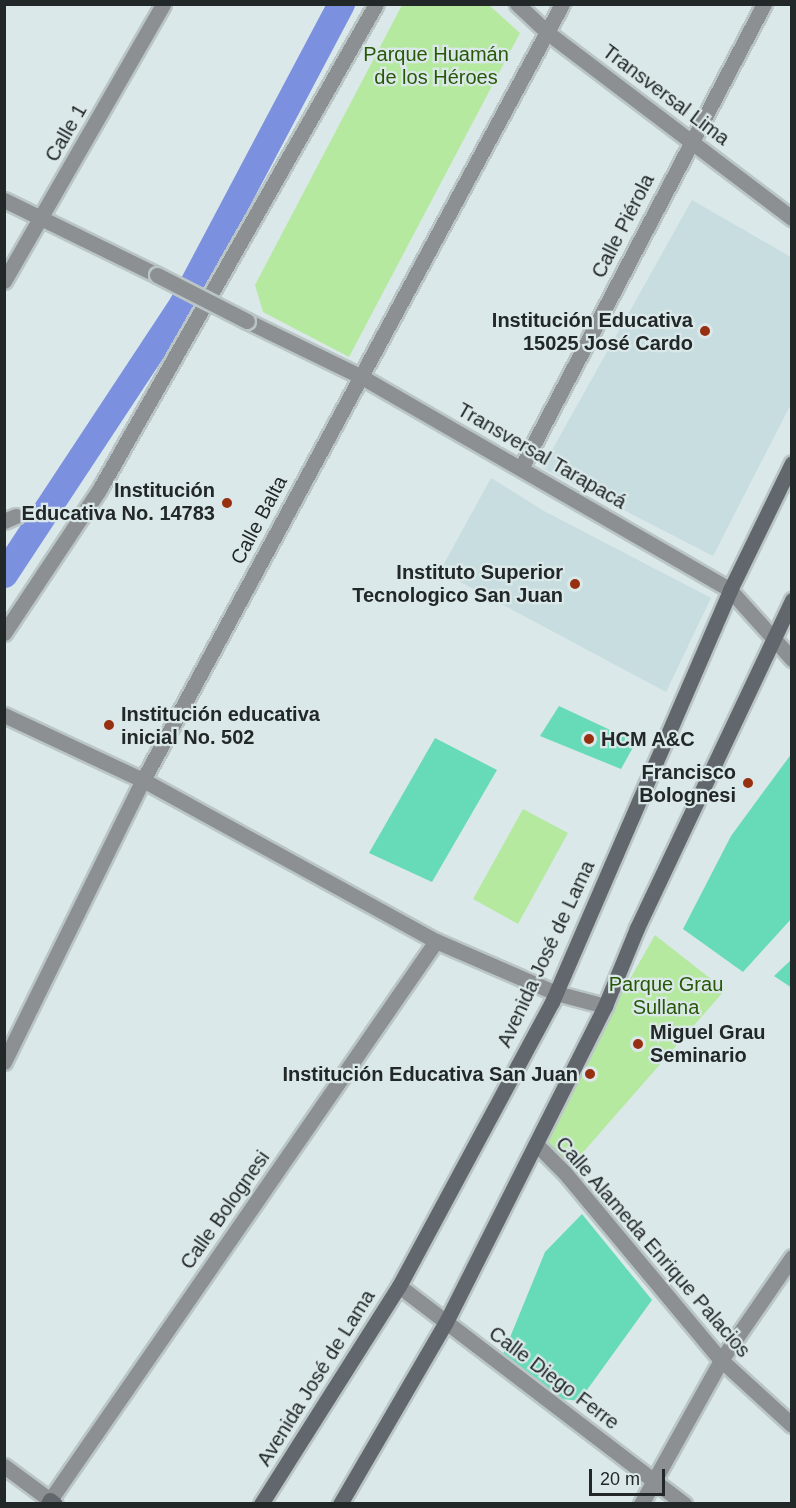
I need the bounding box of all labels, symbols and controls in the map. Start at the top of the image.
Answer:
street label: Transversal Lima [598,39,734,151]
park label: Parque Huamán de los Héroes [363,42,509,89]
street label: Calle 1 [40,100,92,166]
street label: Calle Piérola [587,170,659,282]
place label: Institución Educativa 15025 José Cardo [492,308,693,355]
marker: Institución Educativa 15025 José Cardo [698,324,712,338]
street label: Transversal Tarapacá [453,398,631,514]
street label: Calle Balta [226,472,292,568]
place label: Institución Educativa No. 14783 [22,479,215,526]
marker: Institución Educativa No. 14783 [220,496,234,510]
place label: Instituto Superior Tecnologico San Juan [352,560,563,607]
marker: Instituto Superior Tecnologico San Juan [568,577,582,591]
place label: Institución educativa inicial No. 502 [121,702,320,749]
marker: Institución educativa inicial No. 502 [102,718,116,732]
place label: HCM A&C [601,727,695,751]
marker: HCM A&C [582,732,596,746]
place label: Francisco Bolognesi [639,760,736,807]
marker: Francisco Bolognesi [741,776,755,790]
street label: Avenida José de Lama [492,857,600,1051]
park label: Parque Grau Sullana [609,972,723,1019]
place label: Miguel Grau Seminario [650,1020,766,1067]
marker: Miguel Grau Seminario [631,1037,645,1051]
place label: Institución Educativa San Juan [282,1062,578,1086]
marker: Institución Educativa San Juan [583,1067,597,1081]
street label: Calle Alameda Enrique Palacios [550,1131,756,1363]
street label: Calle Bolognesi [175,1146,275,1274]
street label: Avenida José de Lama [252,1286,380,1470]
street label: Calle Diego Ferre [484,1321,624,1435]
scale bar [592,1457,668,1495]
text: 20 m [600,1469,640,1489]

